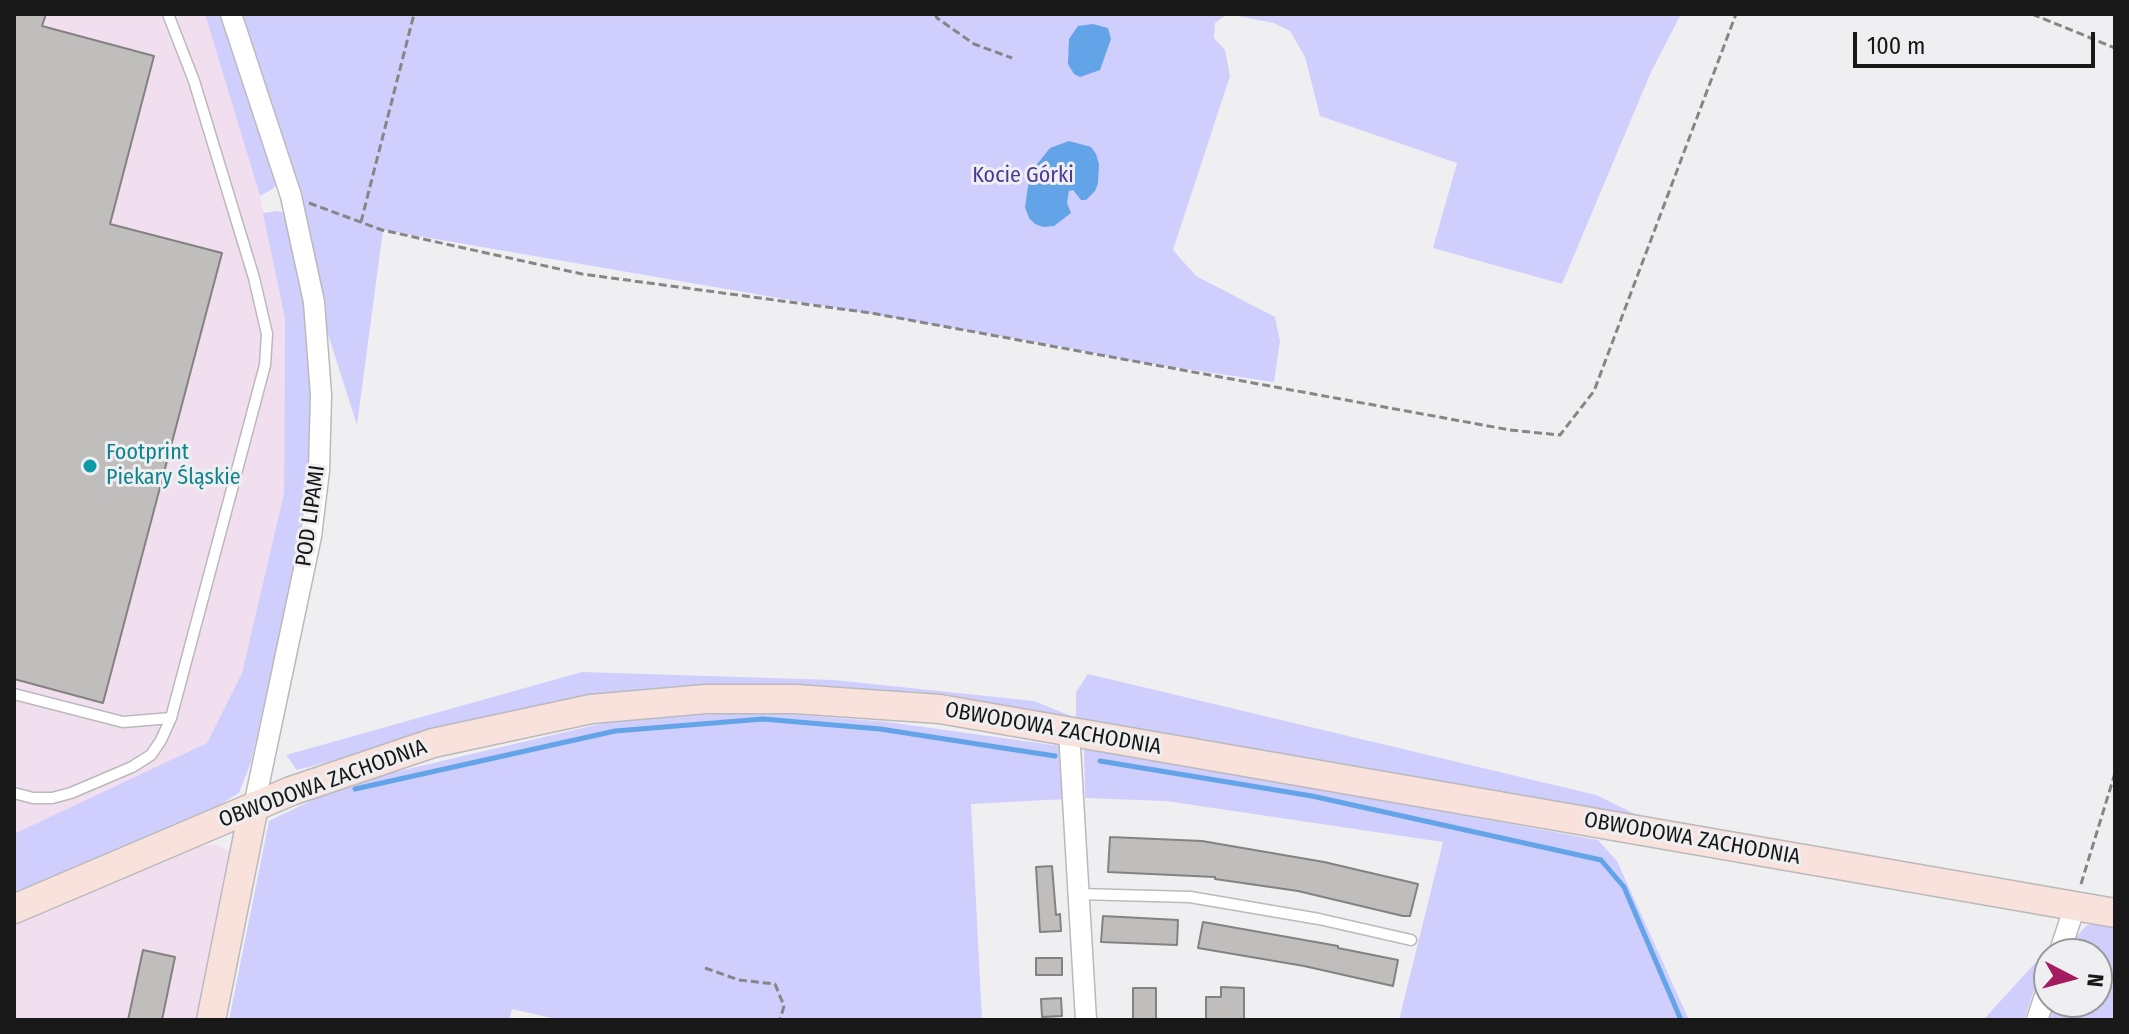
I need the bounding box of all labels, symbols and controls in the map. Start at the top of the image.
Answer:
scale bar [1857,16,2099,66]
text: 100 m [1867,32,1925,60]
park label: Kocie Górki [972,163,1074,189]
place label: Footprint Piekary Śląskie [106,440,241,492]
marker: Footprint Piekary Śląskie [81,457,99,475]
street label: POD LIPAMI [291,464,331,568]
street label: OBWODOWA ZACHODNIA [943,697,1163,761]
street label: OBWODOWA ZACHODNIA [215,734,431,834]
street label: OBWODOWA ZACHODNIA [1582,807,1802,871]
north arrow [2033,938,2113,1018]
text: N [2081,972,2109,988]

